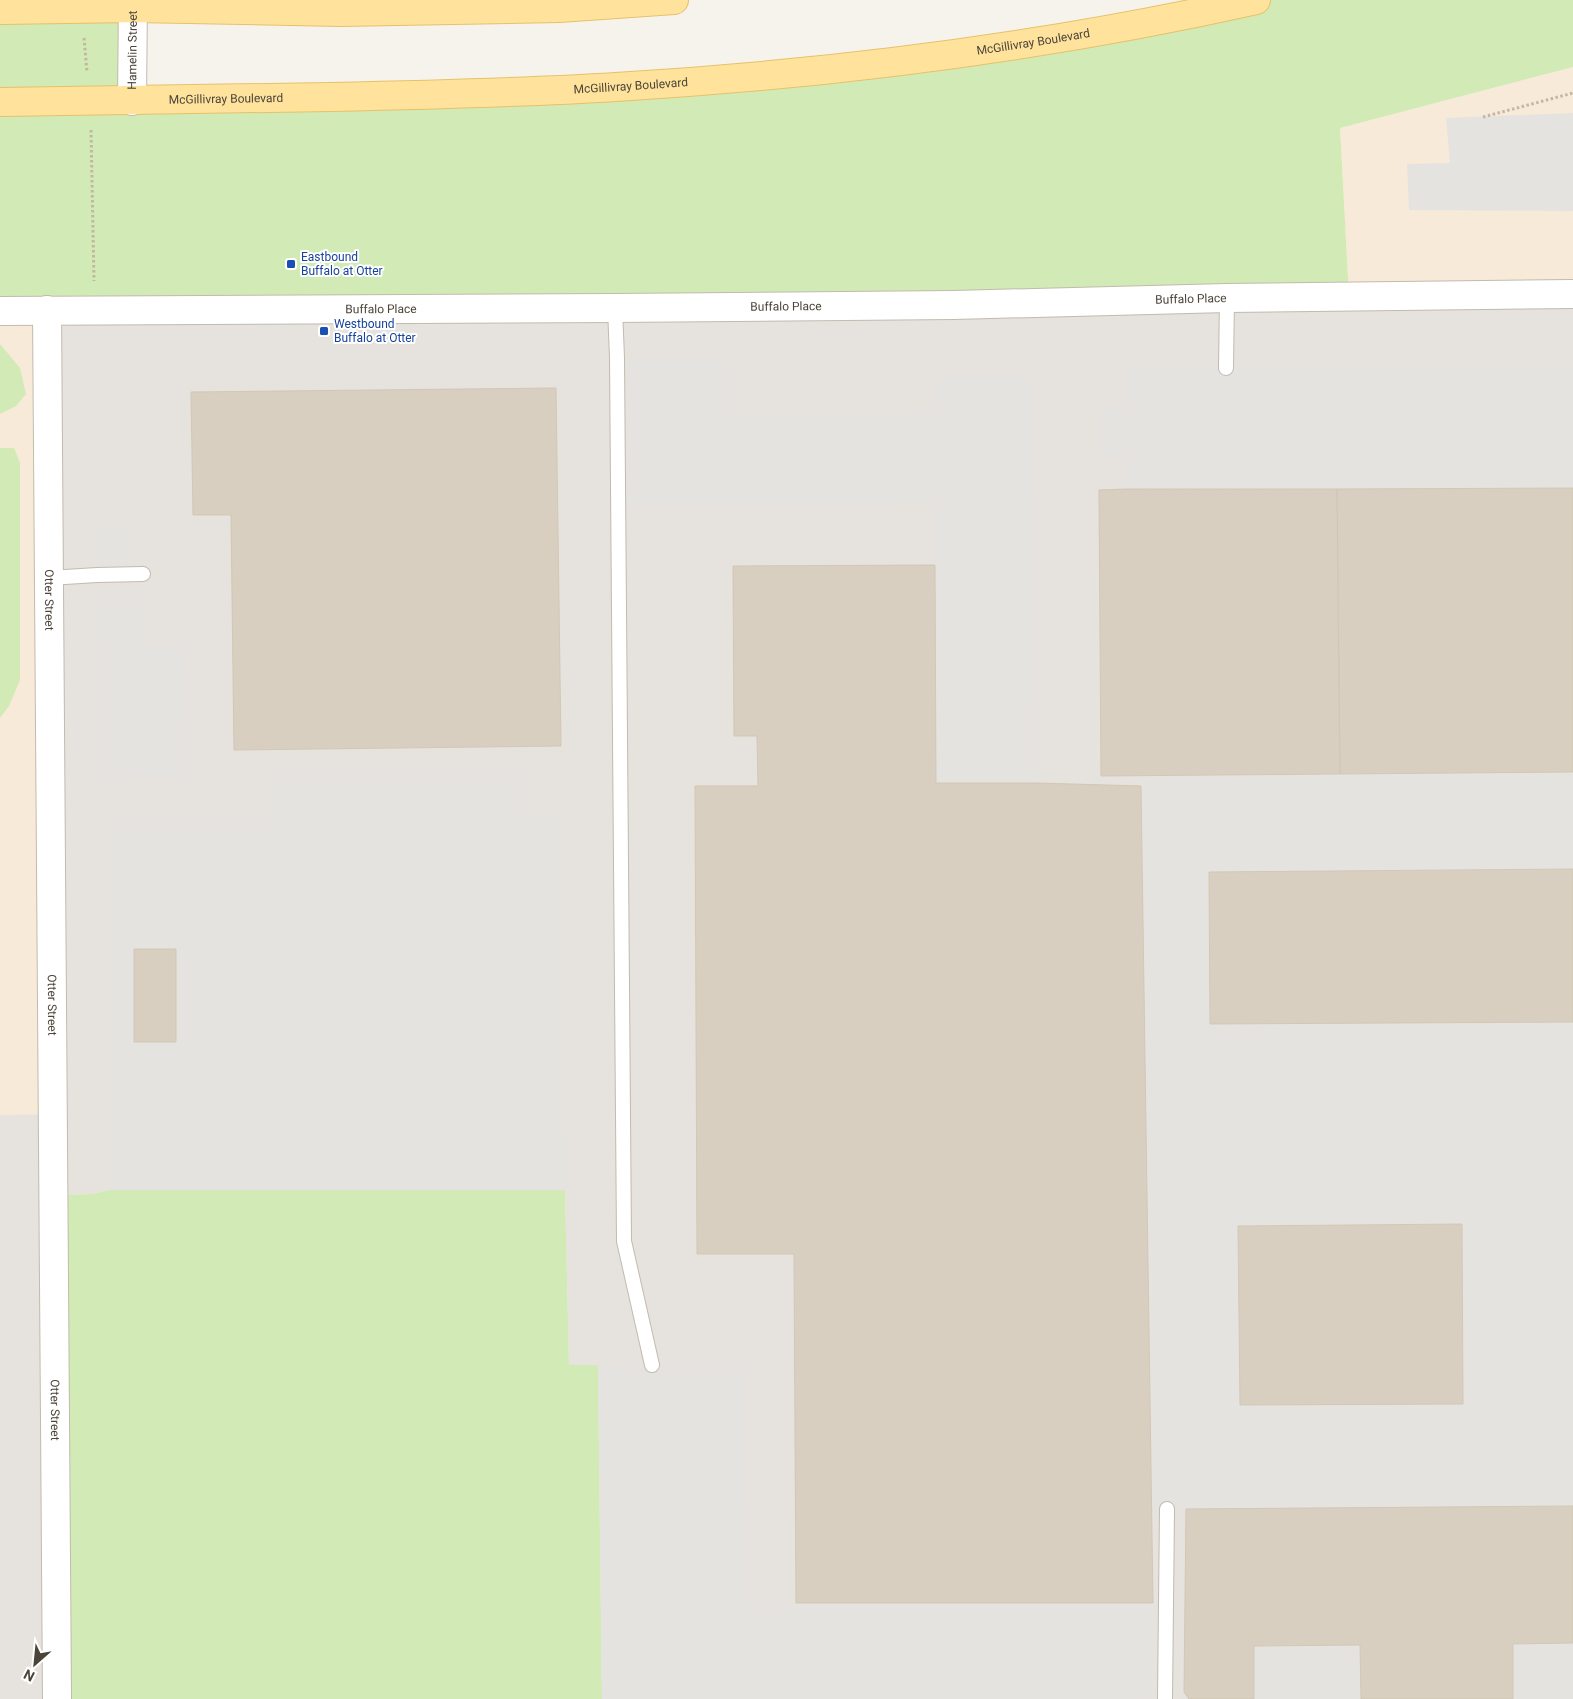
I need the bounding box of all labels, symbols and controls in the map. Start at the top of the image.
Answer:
street label: Hamelin Street [125,10,140,90]
street label: McGillivray Boulevard [976,26,1091,58]
street label: McGillivray Boulevard [573,75,688,96]
street label: McGillivray Boulevard [169,91,283,107]
place label: Eastbound Buffalo at Otter [301,250,383,278]
marker: Eastbound Buffalo at Otter [285,258,297,270]
street label: Buffalo Place [1155,291,1227,307]
street label: Buffalo Place [750,299,822,314]
street label: Buffalo Place [345,302,417,316]
place label: Westbound Buffalo at Otter [334,317,416,345]
marker: Westbound Buffalo at Otter [318,325,330,337]
street label: Otter Street [42,569,56,631]
street label: Otter Street [45,974,59,1036]
street label: Otter Street [48,1379,62,1441]
north arrow [10,1639,60,1689]
text: N [21,1666,37,1685]

